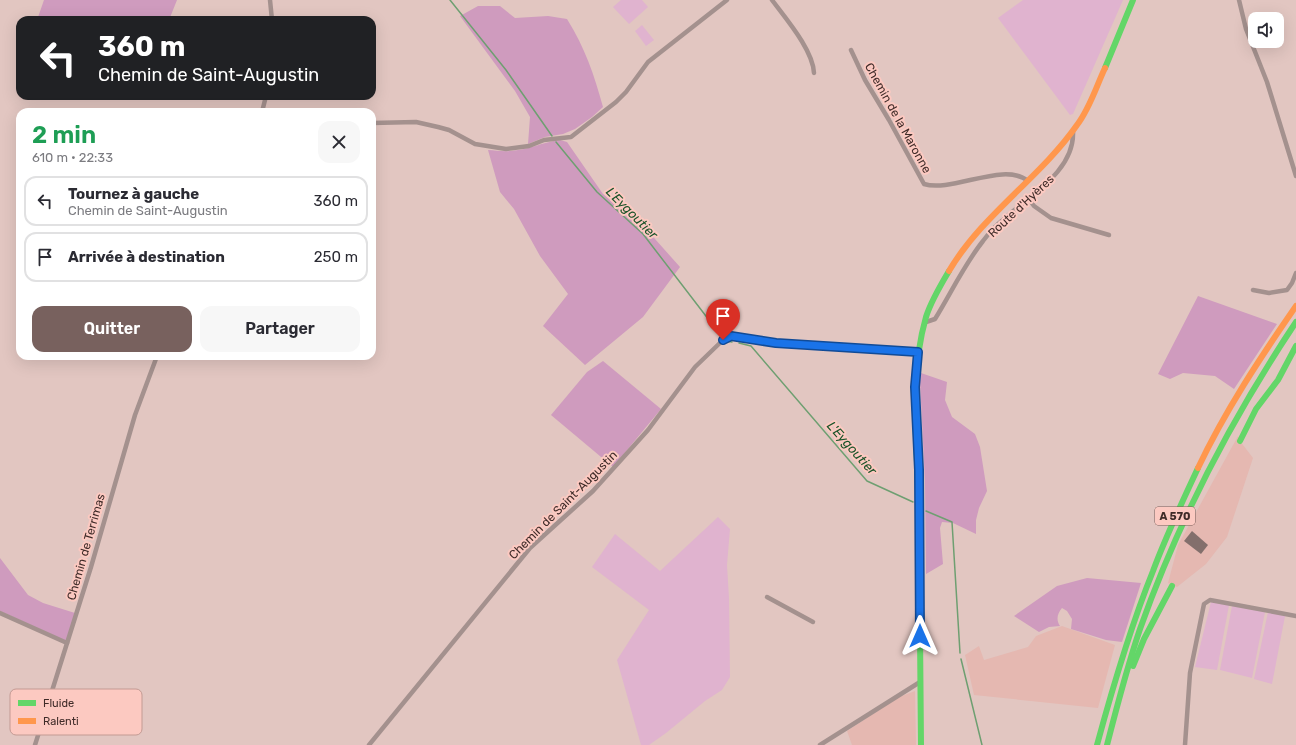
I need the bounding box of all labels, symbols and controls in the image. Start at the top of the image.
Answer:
map controls [1248,12,1284,48]
button: sound [1248,12,1284,48]
text: 360 m [98,30,185,63]
icon: left [32,32,84,84]
street label: Chemin de la Maronne [862,60,934,176]
text: Chemin de Saint-Augustin [98,64,319,86]
text: 2 min [32,121,96,149]
button: close [318,121,360,163]
text: 610 m · 22:33 [32,150,113,165]
street label: Route d'Hyères [985,172,1057,240]
water label: L'Eygoutier [602,184,662,243]
text: Tournez à gauche [68,185,199,203]
icon: left [34,190,56,212]
text: 360 m [313,192,358,210]
text: Chemin de Saint-Augustin [68,203,228,218]
icon: arrive [34,246,56,268]
text: Arrivée à destination [68,248,225,266]
text: 250 m [314,248,358,266]
pin [706,299,740,340]
icon: arrive [712,305,734,327]
button: Quitter [32,306,192,352]
button: Partager [200,306,360,352]
water label: L'Eygoutier [823,418,881,479]
street label: Chemin de Saint-Augustin [506,448,620,562]
street label: Chemin de Terrimas [64,492,108,602]
road number: A 570 [1155,507,1195,525]
position arrow [899,615,941,657]
legend [10,689,142,735]
text: Fluide [43,697,74,710]
text: Ralenti [43,715,79,728]

